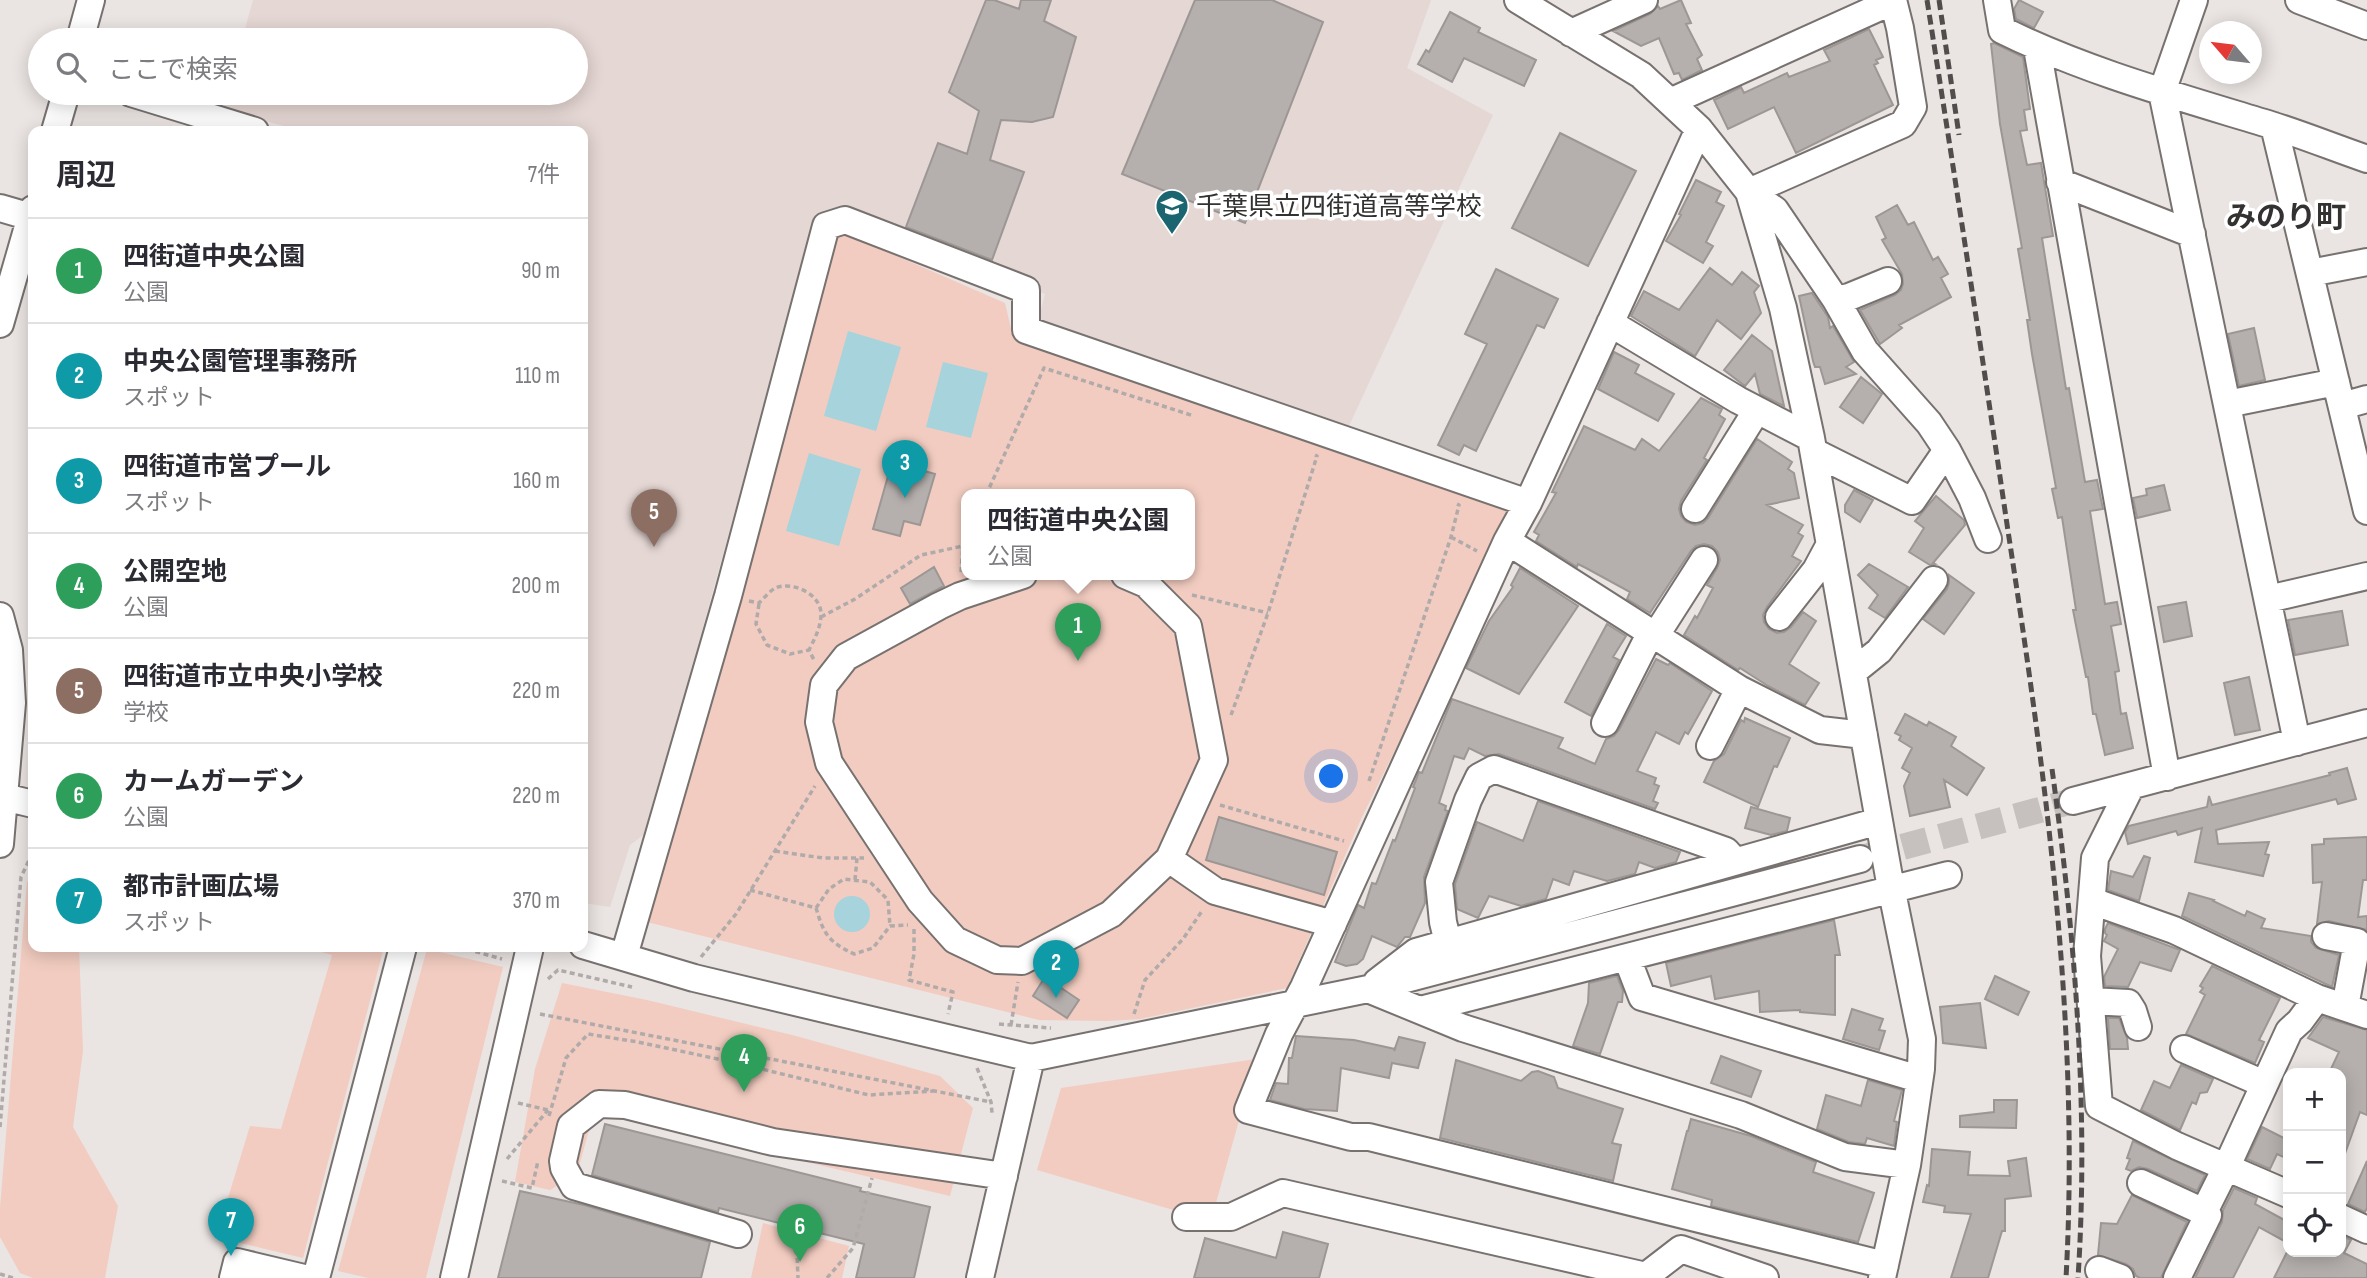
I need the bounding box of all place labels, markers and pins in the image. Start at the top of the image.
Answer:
school or university icon: 千葉県立四街道高等学校 [1153,187,1191,236]
place label: 千葉県立四街道高等学校 [1196,192,1482,223]
pin: 3 [882,440,928,498]
pin: 5 [631,489,677,547]
pin: 1 [1055,603,1101,661]
pin: 2 [1033,940,1079,998]
pin: 4 [721,1034,767,1092]
pin: 7 [208,1198,254,1256]
pin: 6 [777,1204,823,1262]

